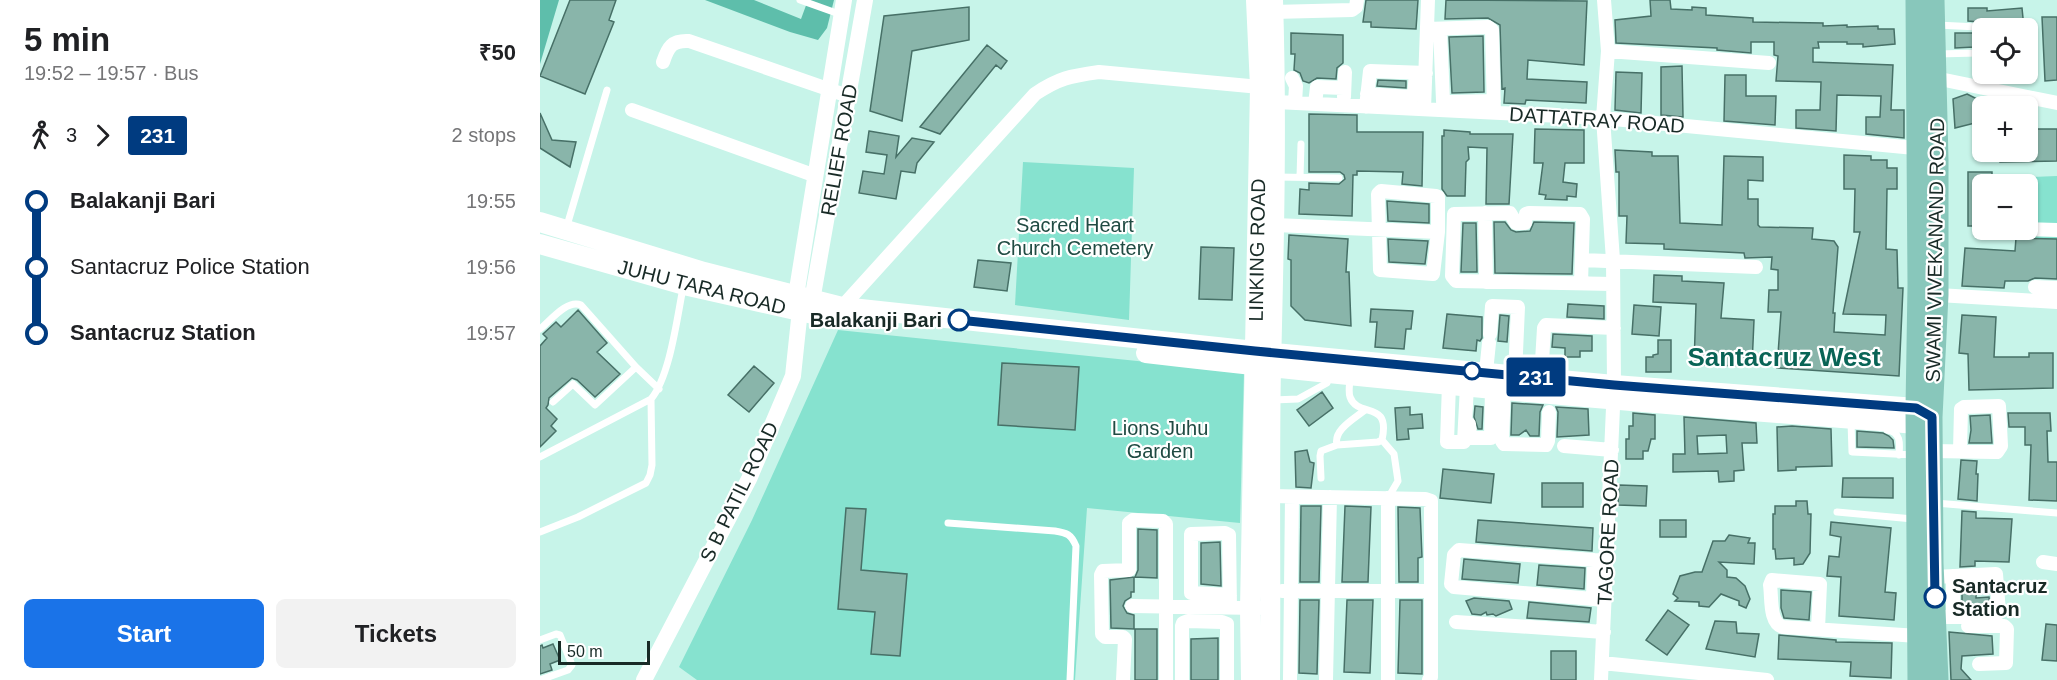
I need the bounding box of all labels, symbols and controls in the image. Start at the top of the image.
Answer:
map controls [1972,18,2038,240]
button: locate [1972,18,2038,84]
text: 5 min [24,21,110,58]
text: ₹50 [479,40,516,65]
text: 19:52 – 19:57 · Bus [24,62,199,84]
street label: RELIEF ROAD [817,82,861,218]
button: + [1972,96,2038,162]
street label: DATTATRAY ROAD [1508,103,1686,137]
street label: SWAMI VIVEKANAND ROAD [1922,117,1948,383]
icon: walk [24,119,57,152]
icon: forward [86,119,119,152]
text: 3 [66,124,77,146]
text: 231 [140,124,175,147]
text: 2 stops [452,124,516,146]
button: − [1972,174,2038,240]
street label: LINKING ROAD [1245,178,1269,322]
text: Balakanji Bari [70,188,216,213]
text: 19:55 [466,190,516,212]
park label: Sacred Heart Church Cemetery [997,214,1153,259]
text: Santacruz Police Station [70,254,310,279]
street label: JUHU TARA ROAD [616,255,788,319]
text: 19:56 [466,256,516,278]
place label: Balakanji Bari [810,309,942,331]
marker: Balakanji Bari [948,309,970,331]
text: Santacruz Station [70,320,256,345]
text: 19:57 [466,322,516,344]
district label: Santacruz West [1687,342,1881,372]
line badge: 231 [1502,358,1570,397]
unlabelled marker [1463,362,1481,380]
text: 231 [1518,366,1554,389]
park label: Lions Juhu Garden [1112,417,1208,462]
street label: S B PATIL ROAD [696,418,782,566]
street label: TAGORE ROAD [1593,458,1623,606]
place label: Santacruz Station [1952,575,2048,620]
marker: Santacruz Station [1924,586,1946,608]
button: Start [24,599,264,668]
button: Tickets [276,599,516,668]
scale bar [558,638,650,666]
text: 50 m [567,643,603,660]

